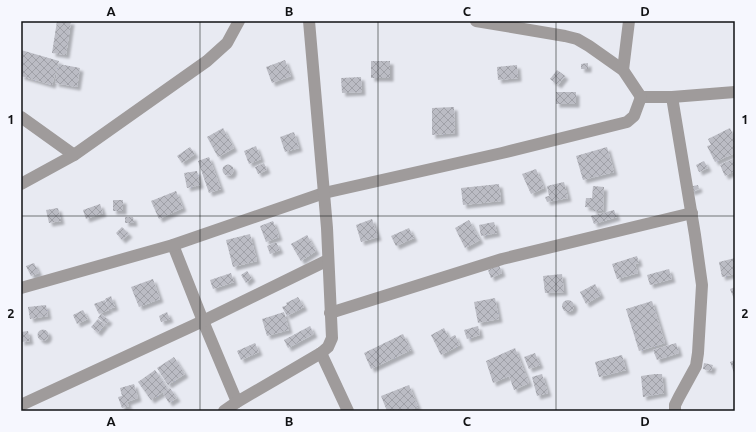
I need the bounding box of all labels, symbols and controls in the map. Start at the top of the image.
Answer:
text: A [106,4,116,18]
text: B [285,4,294,18]
text: C [463,4,472,18]
text: D [640,4,650,18]
text: 1 [7,112,15,126]
text: 1 [741,112,749,126]
text: 2 [7,306,15,320]
text: 2 [741,306,749,320]
text: A [106,414,116,428]
text: B [285,414,294,428]
text: C [463,414,472,428]
text: D [640,414,650,428]

